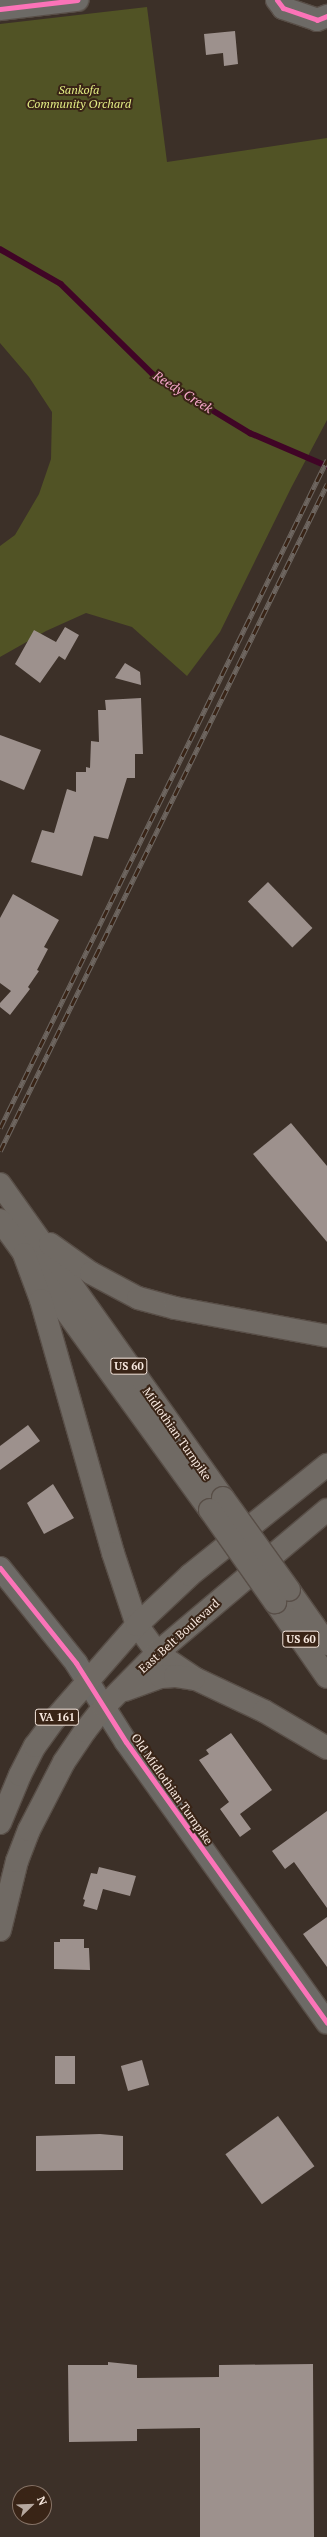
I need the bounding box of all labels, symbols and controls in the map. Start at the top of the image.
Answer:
park label: Sankofa Community Orchard [27,83,131,111]
water label: Reedy Creek [150,368,216,416]
road number: US 60 [110,1357,148,1375]
street label: Midlothian Turnpike [140,1385,214,1483]
street label: East Belt Boulevard [136,1596,222,1676]
road number: US 60 [282,1630,320,1648]
road number: VA 161 [34,1708,80,1726]
street label: Old Midlothian Turnpike [128,1731,216,1847]
north arrow [12,2485,52,2525]
text: N [34,2494,50,2507]

